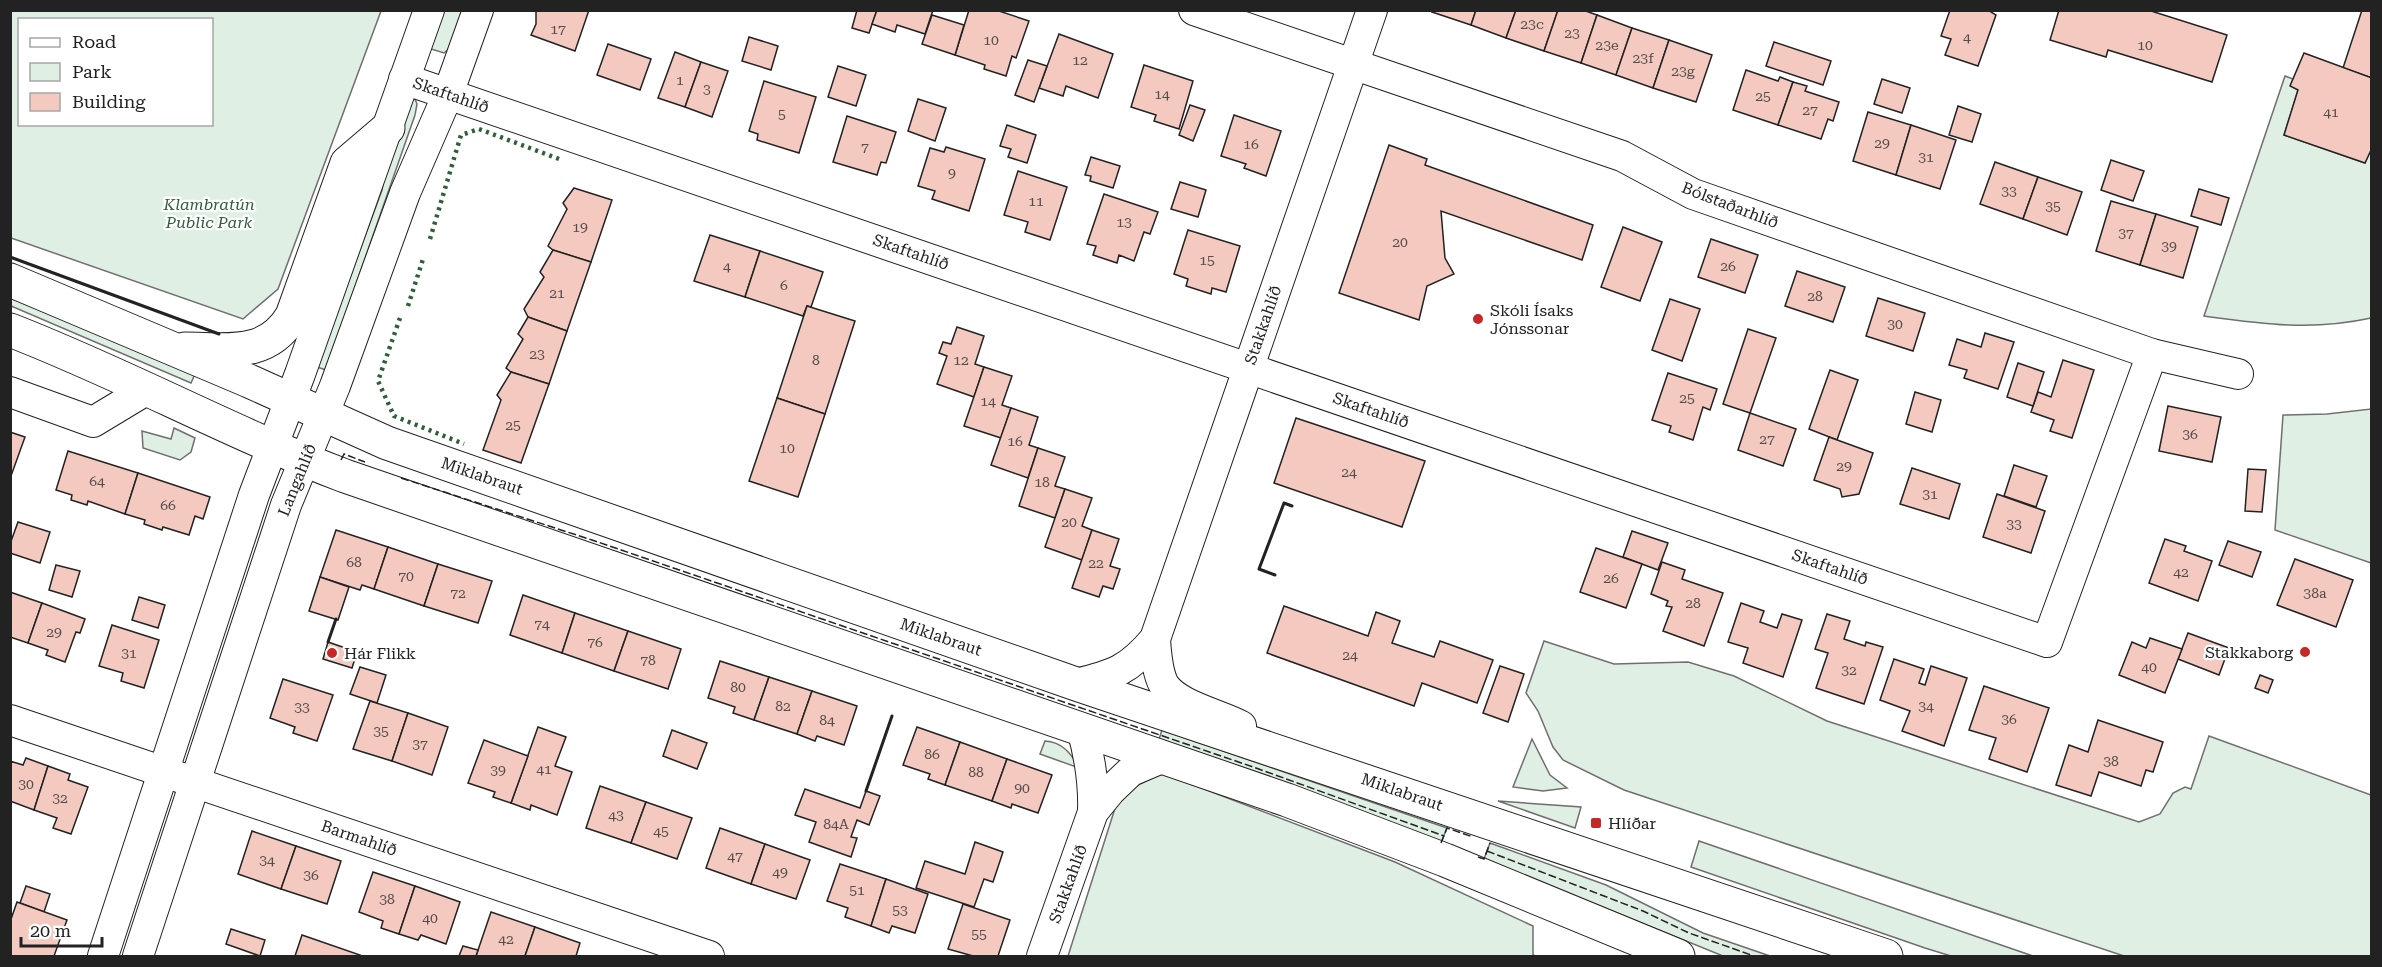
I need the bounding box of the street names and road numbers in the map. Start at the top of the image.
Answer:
street label: Skaftahlíð [411,73,491,117]
street label: Bólstaðarhlíð [1679,178,1781,232]
street label: Skaftahlíð [871,230,951,274]
street label: Stakkahlíð [1241,283,1285,367]
street label: Skaftahlíð [1331,388,1411,432]
street label: Langahlíð [274,441,320,519]
street label: Miklabraut [439,453,525,499]
street label: Skaftahlíð [1790,545,1870,589]
street label: Miklabraut [898,614,984,660]
street label: Miklabraut [1359,769,1445,815]
street label: Barmahlíð [319,816,399,860]
street label: Stakkahlíð [1045,842,1091,926]

